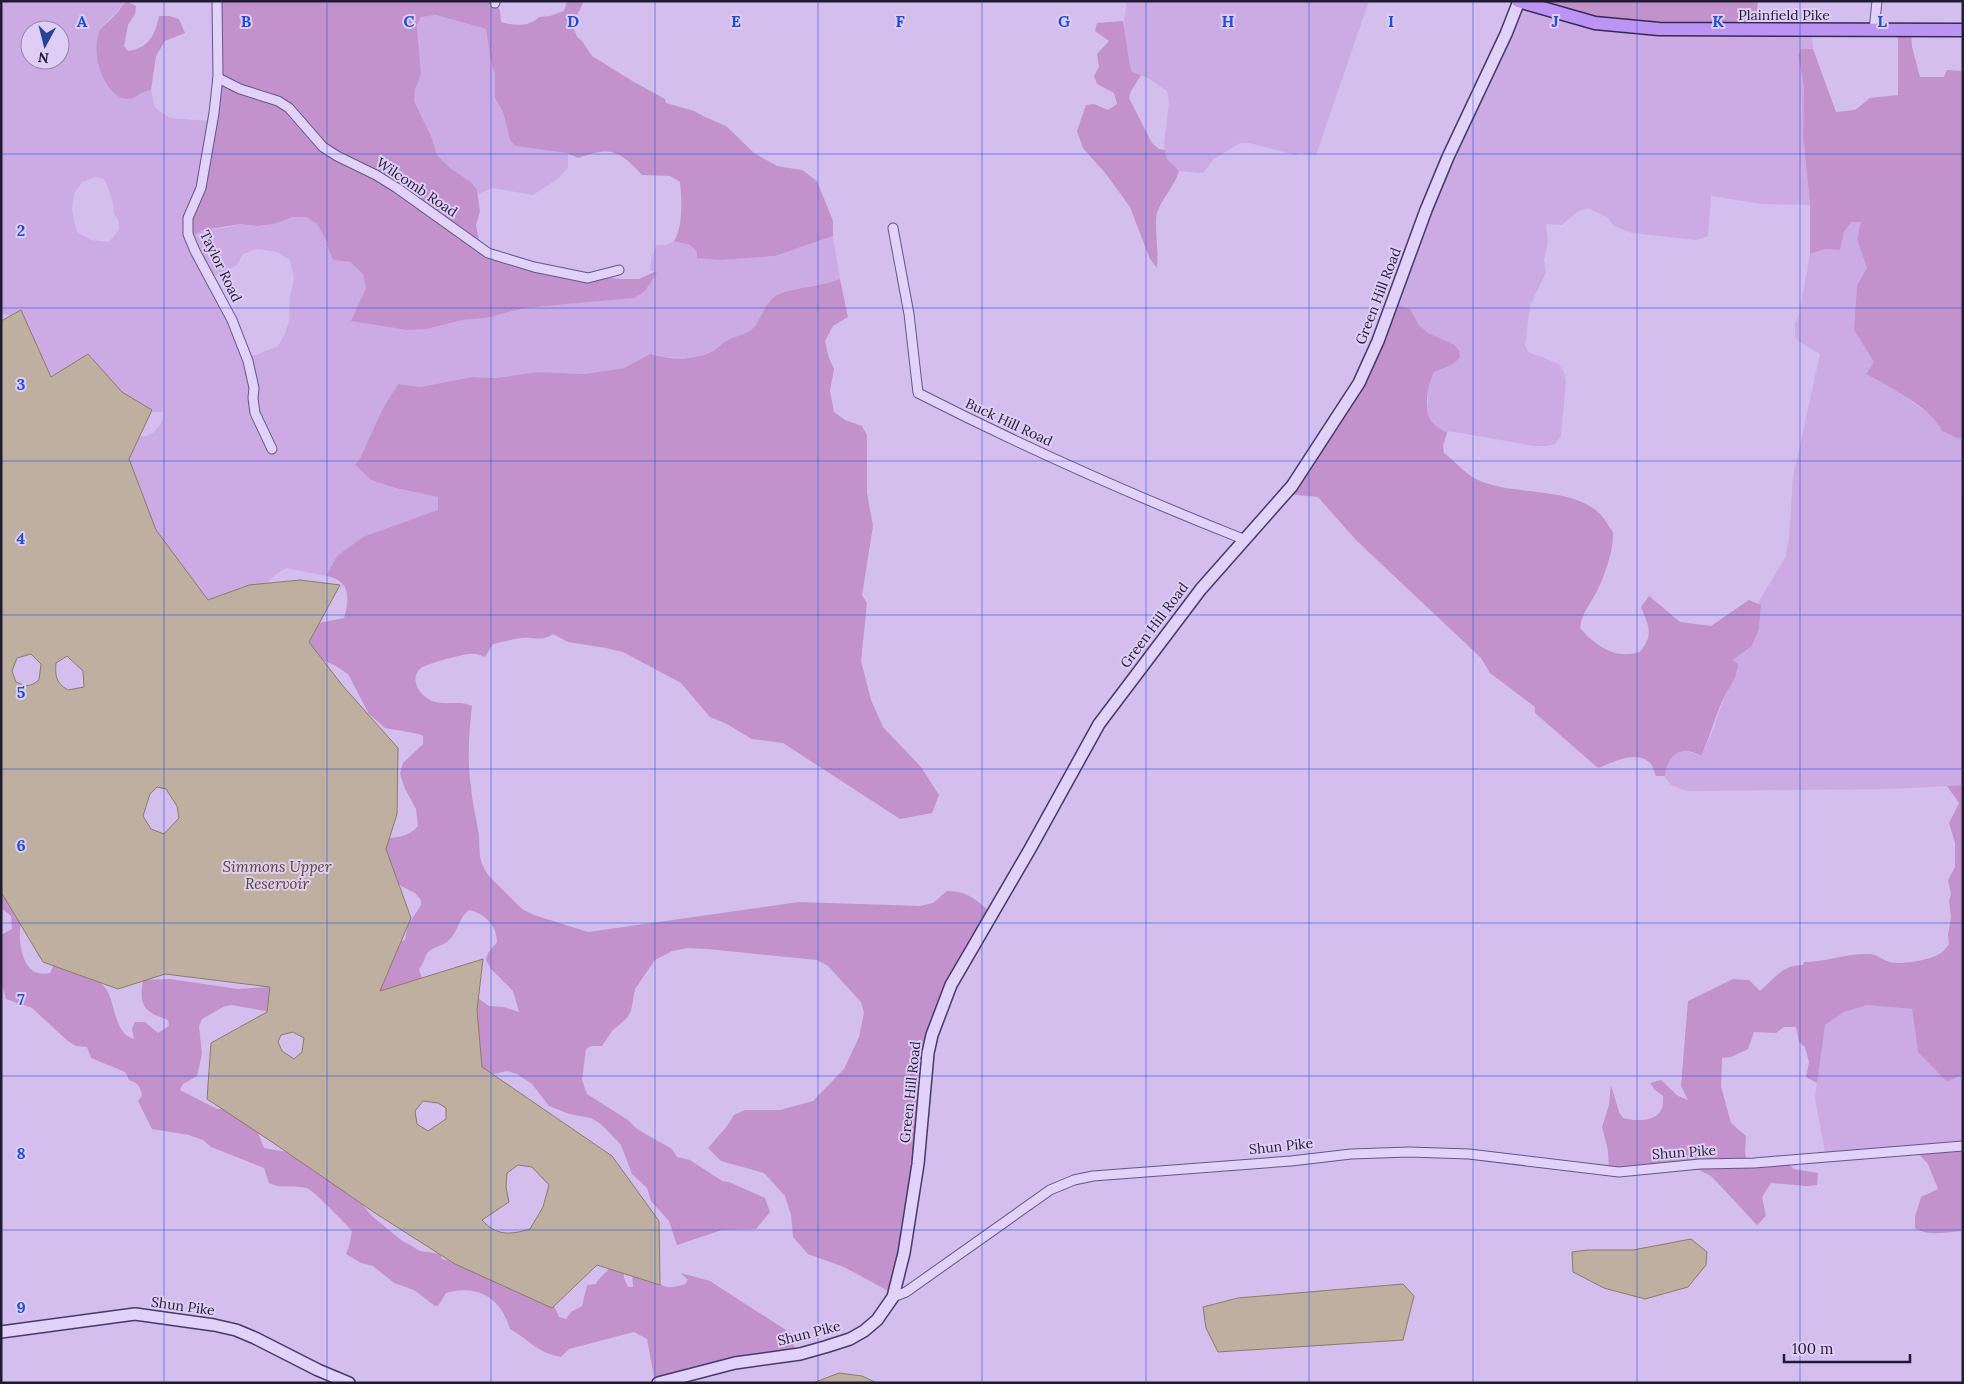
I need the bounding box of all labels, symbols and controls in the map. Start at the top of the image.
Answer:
street label: Plainfield Pike [1738,6,1830,24]
text: A [77,11,88,31]
text: B [241,11,252,31]
text: C [403,11,415,31]
text: D [567,11,579,31]
text: E [731,11,741,31]
text: F [895,11,905,31]
text: G [1058,11,1070,31]
text: H [1222,11,1235,31]
text: I [1388,11,1394,31]
text: J [1551,11,1559,31]
text: K [1712,11,1724,31]
text: L [1877,11,1887,31]
north arrow [20,20,70,70]
text: N [37,48,50,67]
street label: Wilcomb Road [373,153,461,221]
text: 2 [17,220,25,240]
street label: Taylor Road [196,227,246,305]
street label: Green Hill Road [1351,245,1405,347]
text: 3 [17,374,26,394]
street label: Buck Hill Road [963,394,1055,450]
text: 4 [17,528,26,548]
street label: Green Hill Road [1116,579,1192,671]
text: 5 [17,682,26,702]
text: 6 [16,835,26,855]
water label: Simmons Upper Reservoir [222,857,332,893]
text: 7 [17,989,25,1009]
street label: Green Hill Road [896,1040,924,1144]
street label: Shun Pike [1248,1134,1314,1158]
street label: Shun Pike [1651,1141,1717,1163]
text: 8 [16,1143,26,1163]
street label: Shun Pike [150,1293,216,1319]
text: 9 [16,1297,26,1317]
street label: Shun Pike [776,1316,843,1350]
scale bar [1784,1332,1910,1364]
text: 100 m [1792,1339,1833,1358]

